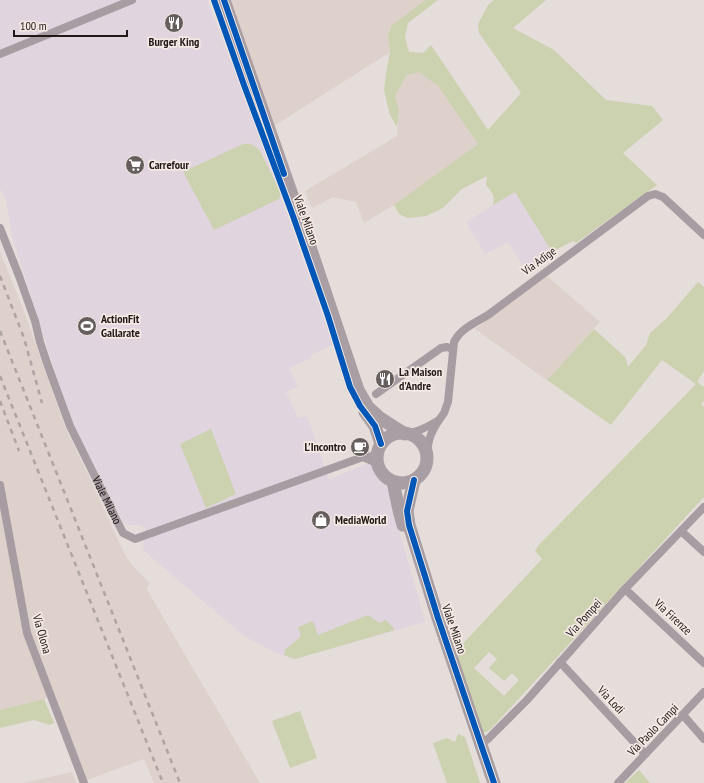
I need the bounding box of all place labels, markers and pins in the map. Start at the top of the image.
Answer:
restaurant icon: Burger King [163,12,185,34]
place label: Burger King [149,34,199,49]
supermarket icon: Carrefour [124,154,146,176]
place label: Carrefour [149,157,189,172]
place label: ActionFit Gallarate [100,311,140,340]
sports icon: ActionFit Gallarate [76,315,98,337]
place label: La Maison d'Andre [399,364,442,393]
restaurant icon: La Maison d'Andre [374,368,396,390]
cafe icon: L'Incontro [349,436,371,458]
place label: L'Incontro [304,439,347,454]
shop icon: MediaWorld [310,509,332,531]
place label: MediaWorld [335,512,386,527]

